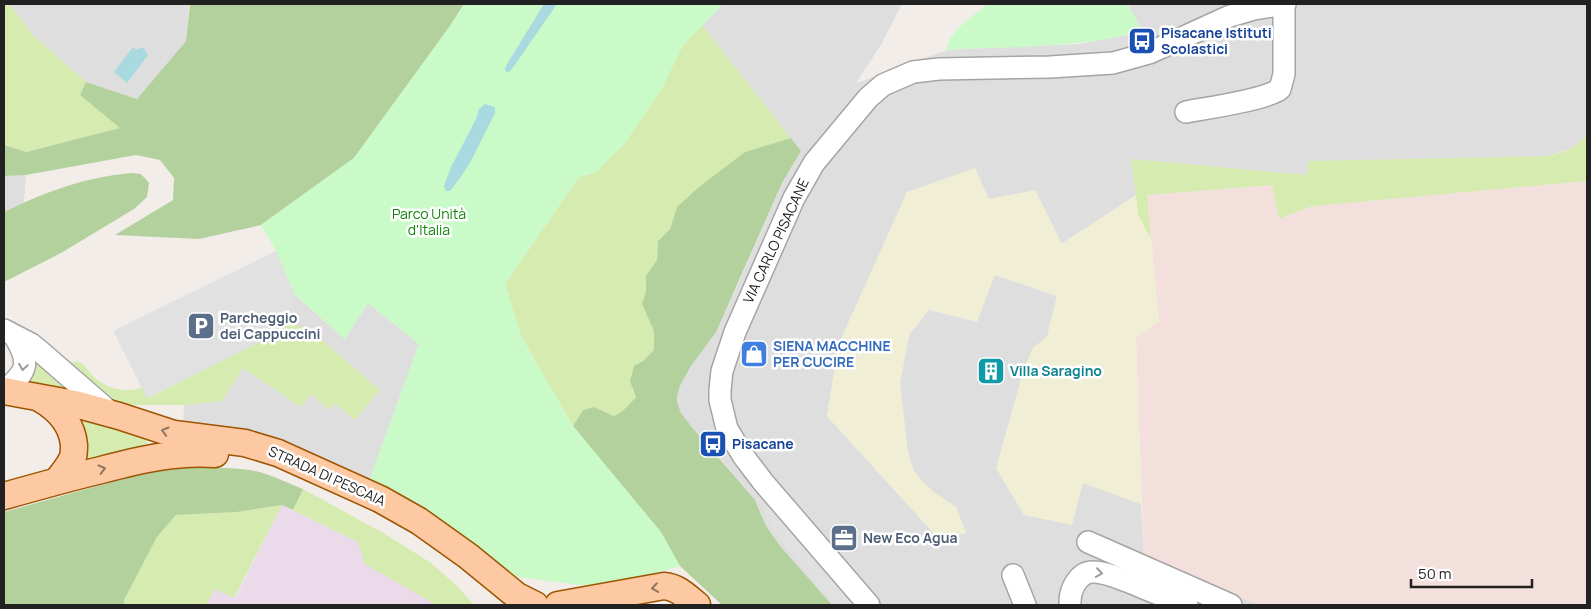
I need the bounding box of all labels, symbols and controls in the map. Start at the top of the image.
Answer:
place label: Pisacane Istituti Scolastici [1161,23,1272,58]
bus stop icon: Pisacane Istituti Scolastici [1127,26,1157,56]
street label: VIA CARLO PISACANE [738,175,813,306]
park label: Parco Unità d'Italia [392,204,466,239]
place label: Parcheggio dei Cappuccini [220,308,321,343]
parking icon: Parcheggio dei Cappuccini [186,311,216,341]
place label: SIENA MACCHINE PER CUCIRE [773,336,891,371]
shop icon: SIENA MACCHINE PER CUCIRE [739,339,769,369]
building icon: Villa Saragino [976,356,1006,386]
place label: Villa Saragino [1010,361,1102,380]
one-way arrow [18,362,28,371]
one-way arrow [160,426,169,437]
bus stop icon: Pisacane [698,429,728,459]
place label: Pisacane [732,434,794,453]
street label: STRADA DI PESCAIA [266,441,389,510]
one-way arrow [97,465,105,475]
office icon: New Eco Agua [829,523,859,553]
place label: New Eco Agua [863,528,958,547]
scale bar [1411,556,1532,588]
text: 50 m [1418,563,1452,584]
one-way arrow [1096,567,1104,578]
one-way arrow [650,582,659,592]

